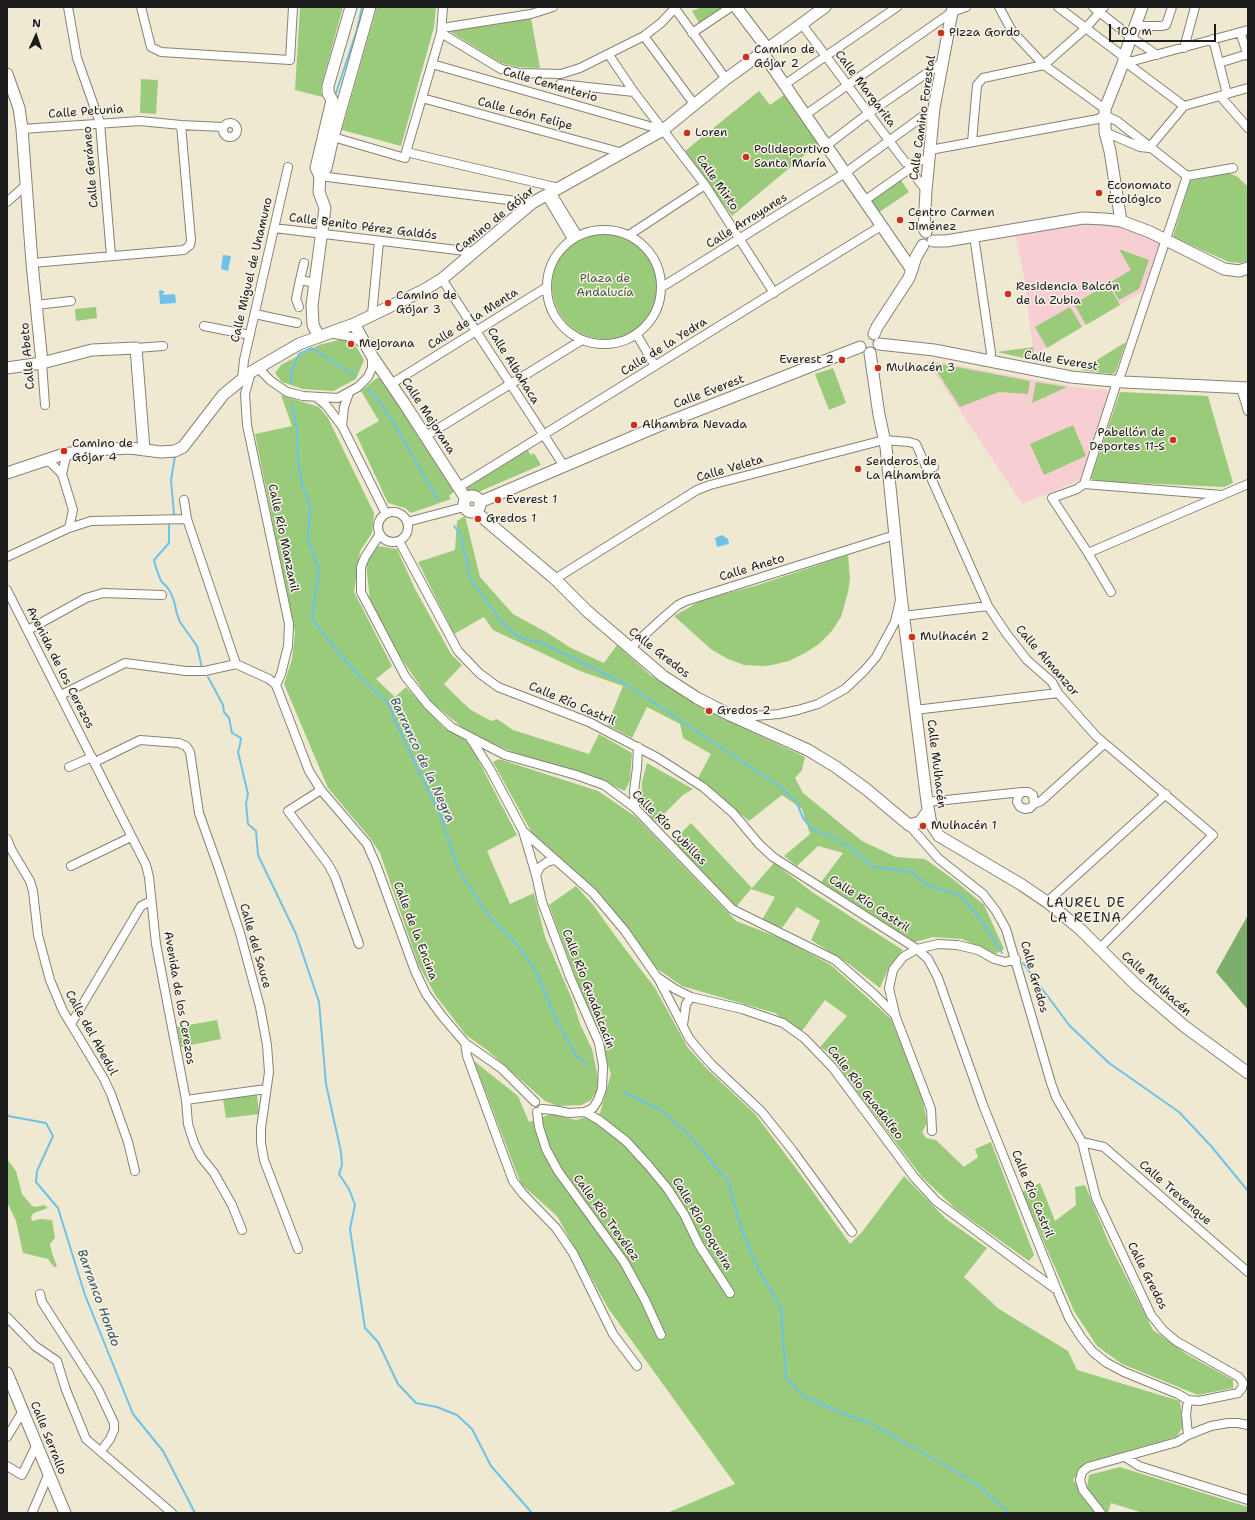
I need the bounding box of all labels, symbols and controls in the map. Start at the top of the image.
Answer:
north arrow [16,16,56,56]
text: N [32,16,41,31]
scale bar [1111,16,1218,42]
text: 100 m [1116,23,1152,39]
place label: Pizza Gordo [949,26,1020,40]
marker: Pizza Gordo [936,28,946,38]
place label: Camino de Gójar 2 [754,43,815,71]
street label: Calle Margarita [832,48,898,130]
marker: Camino de Gójar 2 [741,52,751,62]
street label: Calle Camino Forestal [907,55,939,181]
street label: Calle Cementerio [501,65,599,105]
street label: Calle León Felipe [476,94,574,134]
street label: Calle Petunia [48,102,124,122]
street label: Calle Geráneo [80,126,102,208]
place label: Loren [695,126,727,140]
marker: Loren [682,128,692,138]
place label: Polideportivo Santa María [754,143,830,171]
street label: Calle Mirto [693,152,741,214]
marker: Polideportivo Santa María [741,152,751,162]
place label: Economato Ecológico [1107,179,1172,207]
street label: Camino de Gójar [453,184,537,256]
marker: Economato Ecológico [1094,188,1104,198]
street label: Calle Arrayanes [704,190,790,252]
street label: Calle Miguel de Unamuno [228,196,276,344]
place label: Centro Carmen Jiménez [908,206,995,234]
street label: Calle Benito Pérez Galdós [288,211,438,243]
marker: Centro Carmen Jiménez [895,215,905,225]
park label: Plaza de Andalucía [576,272,634,300]
place label: Residencia Balcón de la Zubia [1016,280,1120,308]
street label: Calle de la Menta [425,285,521,353]
place label: Camino de Gójar 3 [396,289,457,317]
marker: Residencia Balcón de la Zubia [1003,289,1013,299]
marker: Camino de Gójar 3 [383,298,393,308]
street label: Calle de la Yedra [618,315,710,379]
street label: Calle Abeto [18,322,38,390]
street label: Calle Albahaca [484,325,542,407]
place label: Mejorana [359,337,414,351]
marker: Mejorana [346,339,356,349]
street label: Calle Everest [1023,348,1099,374]
place label: Everest 2 [779,353,834,367]
marker: Everest 2 [837,355,847,365]
place label: Mulhacén 3 [886,361,955,375]
marker: Mulhacén 3 [873,363,883,373]
street label: Calle Everest [671,372,747,412]
street label: Calle Mejorana [398,375,458,457]
place label: Alhambra Nevada [642,418,747,432]
marker: Alhambra Nevada [629,420,639,430]
place label: Pabellón de Deportes 11-S [1089,426,1165,454]
marker: Pabellón de Deportes 11-S [1168,435,1178,445]
place label: Camino de Gójar 4 [72,437,133,465]
marker: Camino de Gójar 4 [59,446,69,456]
street label: Calle Veleta [695,453,765,485]
place label: Senderos de La Alhambra [866,455,941,483]
marker: Senderos de La Alhambra [853,464,863,474]
street label: Calle Río Manzanil [265,483,301,593]
place label: Everest 1 [506,493,557,507]
marker: Everest 1 [493,495,503,505]
place label: Gredos 1 [486,512,536,526]
marker: Gredos 1 [473,514,483,524]
street label: Calle Aneto [718,551,786,585]
street label: Avenida de los Cerezos [23,605,97,731]
street label: Calle Almanzor [1012,622,1082,700]
street label: Calle Gredos [625,625,693,681]
place label: Mulhacén 2 [920,630,989,644]
marker: Mulhacén 2 [907,632,917,642]
street label: Calle Río Castril [526,679,618,729]
water label: Barranco de la Negra [386,695,458,825]
place label: Gredos 2 [717,704,771,718]
marker: Gredos 2 [704,706,714,716]
street label: Calle Mulhacén [923,719,949,809]
street label: Calle Río Cubillas [629,788,709,868]
place label: Mulhacén 1 [931,819,997,833]
marker: Mulhacén 1 [918,821,928,831]
street label: Calle Río Castril [826,873,912,935]
street label: Calle de la Encina [390,880,440,982]
district label: LAUREL DE LA REINA [1046,896,1126,927]
street label: Calle del Sauce [236,902,274,990]
street label: Calle Río Guadalcacín [559,927,617,1051]
street label: Avenida de los Cerezos [160,930,198,1066]
street label: Calle Gredos [1017,940,1051,1014]
street label: Calle Mulhacén [1118,949,1194,1019]
street label: Calle del Abedul [62,988,120,1078]
street label: Calle Río Guadalfeo [824,1043,906,1143]
street label: Calle Río Castril [1008,1148,1056,1240]
street label: Calle Trevenque [1136,1158,1214,1228]
street label: Calle Río Trevélez [570,1172,642,1264]
street label: Calle Río Poqueira [669,1175,735,1273]
street label: Calle Gredos [1124,1240,1170,1312]
water label: Barranco Hondo [73,1247,123,1349]
street label: Calle Serrallo [27,1399,69,1477]

